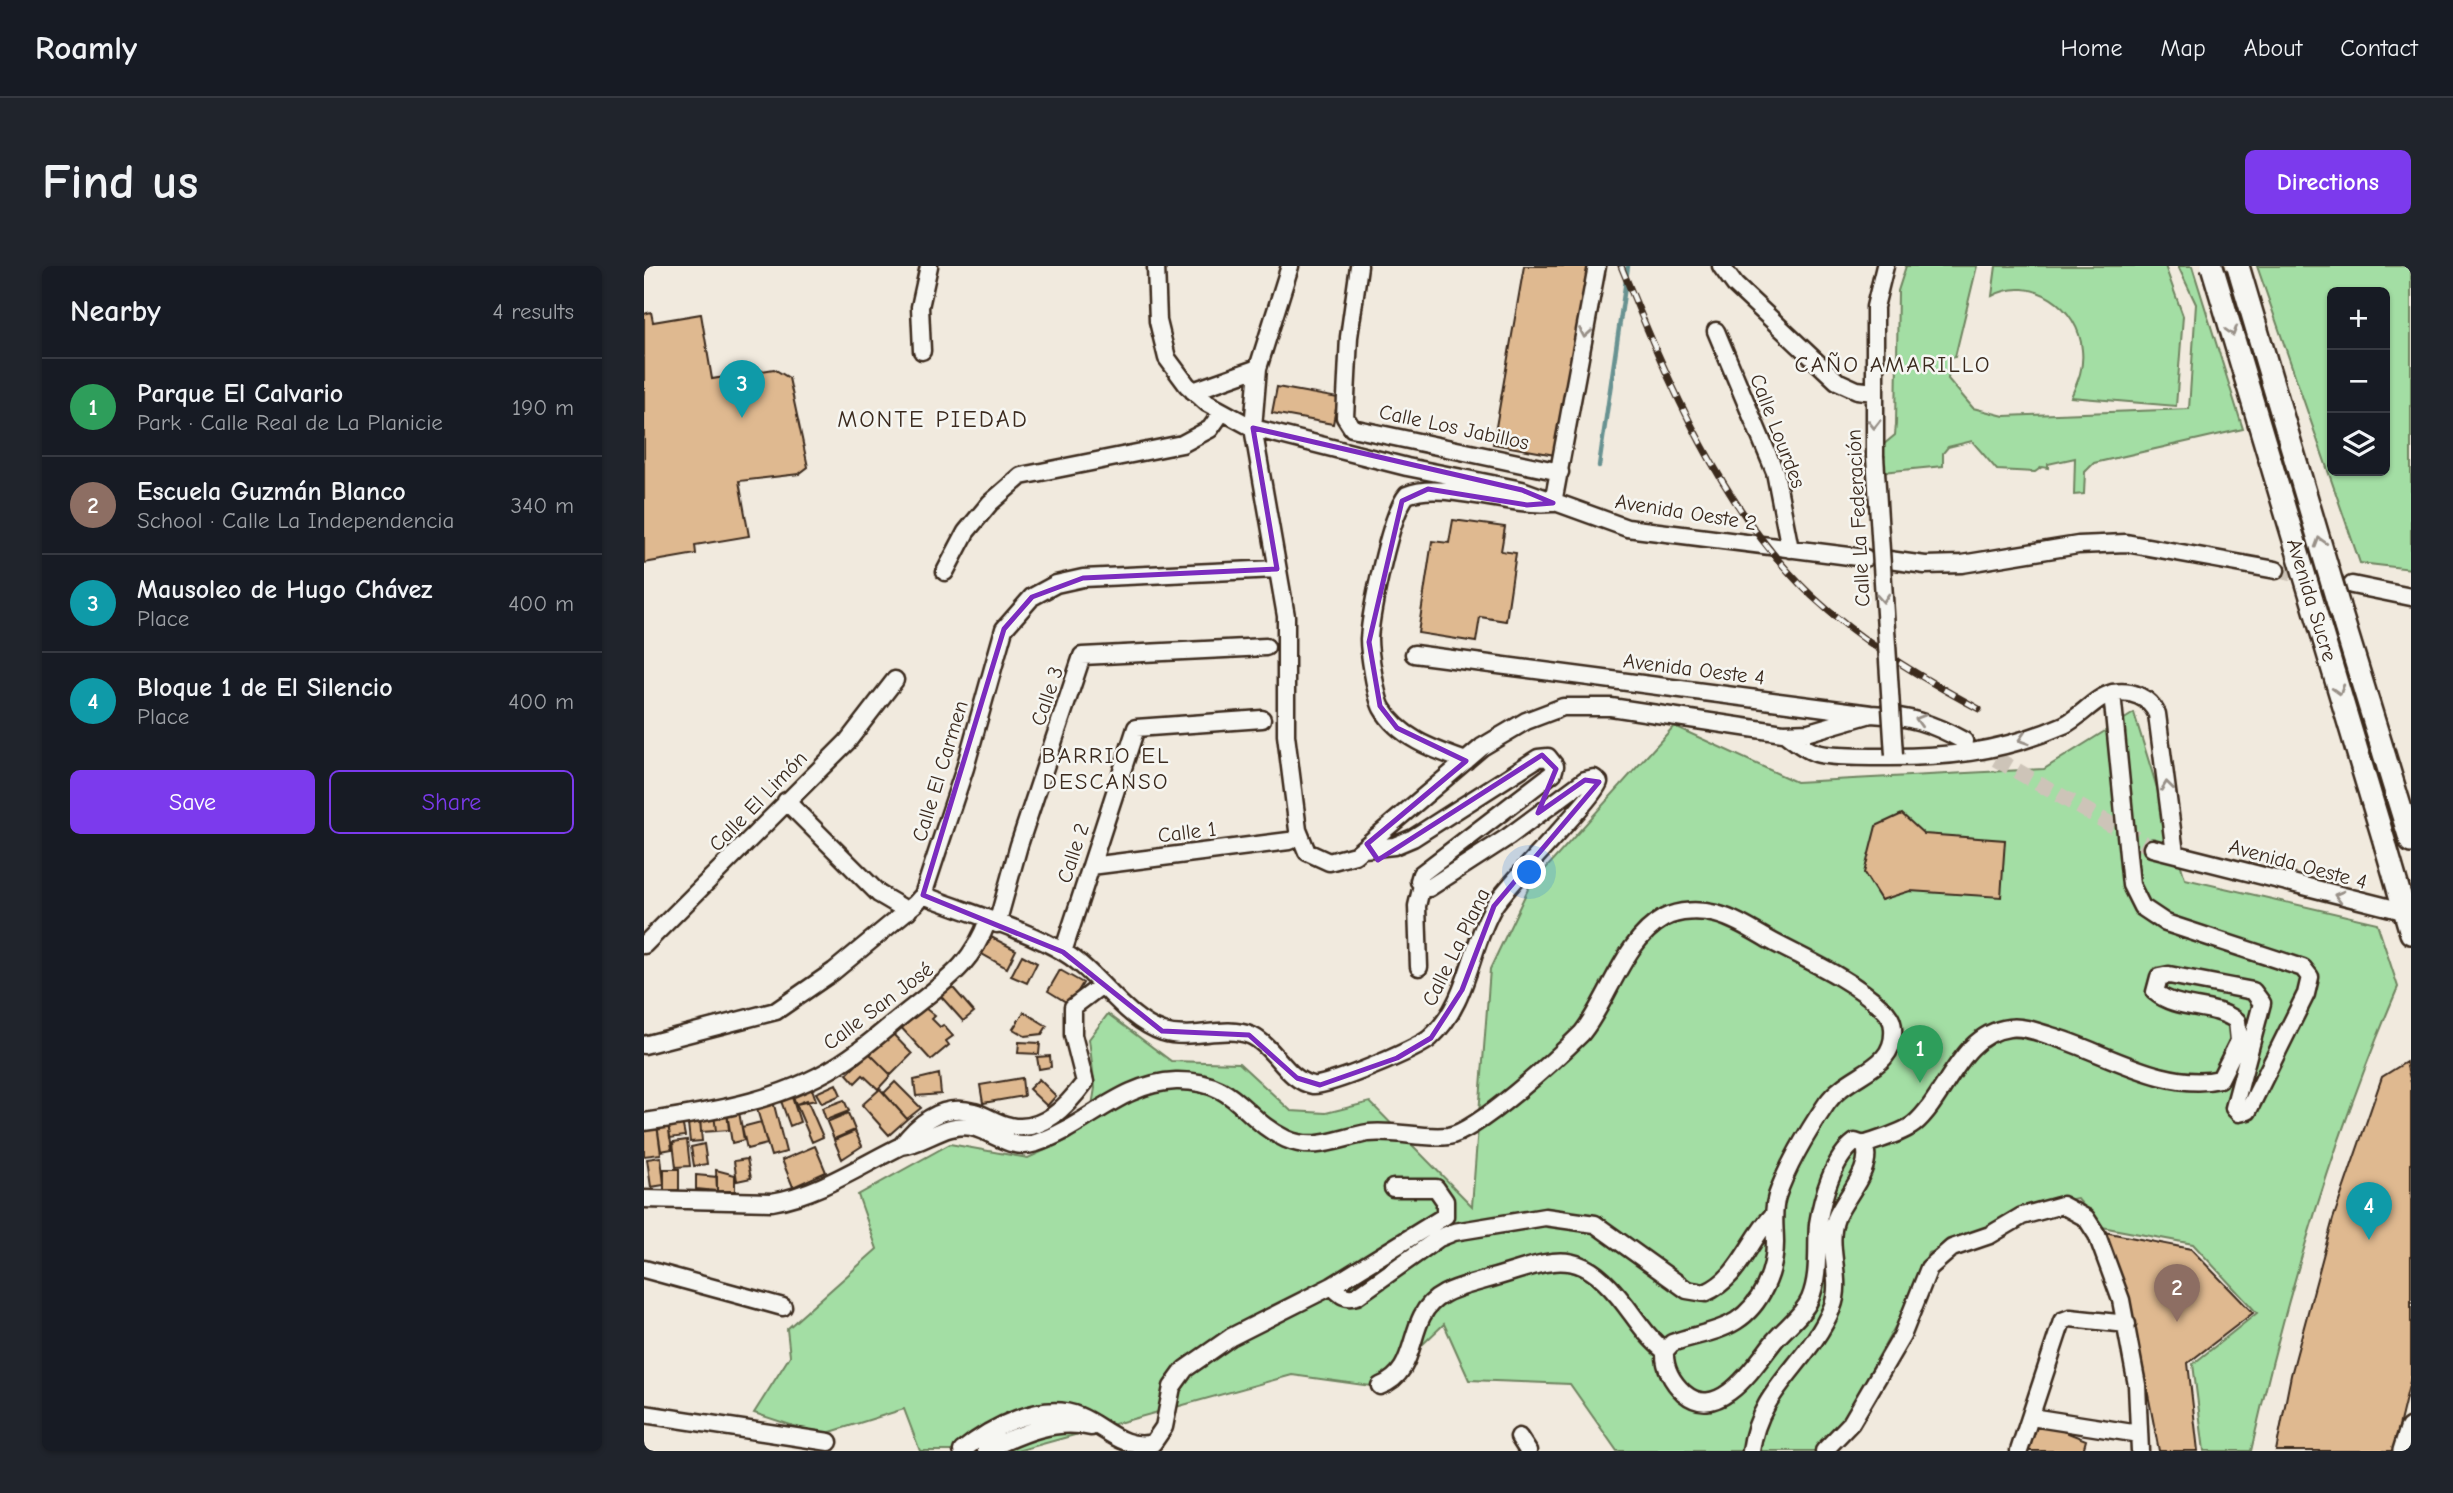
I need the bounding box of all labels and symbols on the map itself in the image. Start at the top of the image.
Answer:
one-way arrow [2224,325,2239,337]
one-way arrow [1578,327,1593,339]
district label: CAÑO AMARILLO [1795,351,1991,378]
pin: 3 [719,360,765,418]
street label: Calle Lourdes [1745,370,1811,492]
street label: Calle Los Jabillos [1377,399,1531,455]
district label: MONTE PIEDAD [837,405,1029,433]
one-way arrow [1866,419,1882,430]
street label: Calle La Federación [1841,429,1875,607]
street label: Avenida Oeste 2 [1613,489,1759,535]
street label: Avenida Sucre [2282,536,2342,664]
one-way arrow [2313,536,2328,548]
one-way arrow [1875,592,1890,603]
street label: Avenida Oeste 4 [1622,648,1766,690]
street label: Calle 3 [1026,663,1068,729]
one-way arrow [2331,684,2346,696]
street label: Calle El Carmen [907,698,973,844]
one-way arrow [1914,713,1926,728]
one-way arrow [2018,731,2030,746]
district label: BARRIO EL DESCANSO [1041,742,1171,795]
street label: Calle El Limón [704,746,812,856]
one-way arrow [2160,780,2175,791]
street label: Calle 1 [1156,817,1218,847]
street label: Calle 2 [1052,820,1094,886]
street label: Avenida Oeste 4 [2226,834,2370,894]
your location [1512,855,1546,889]
street label: Calle La Plana [1417,884,1495,1010]
one-way arrow [2333,890,2345,905]
street label: Calle San José [818,957,938,1055]
pin: 1 [1897,1025,1943,1083]
pin: 4 [2346,1182,2392,1240]
pin: 2 [2154,1264,2200,1322]

